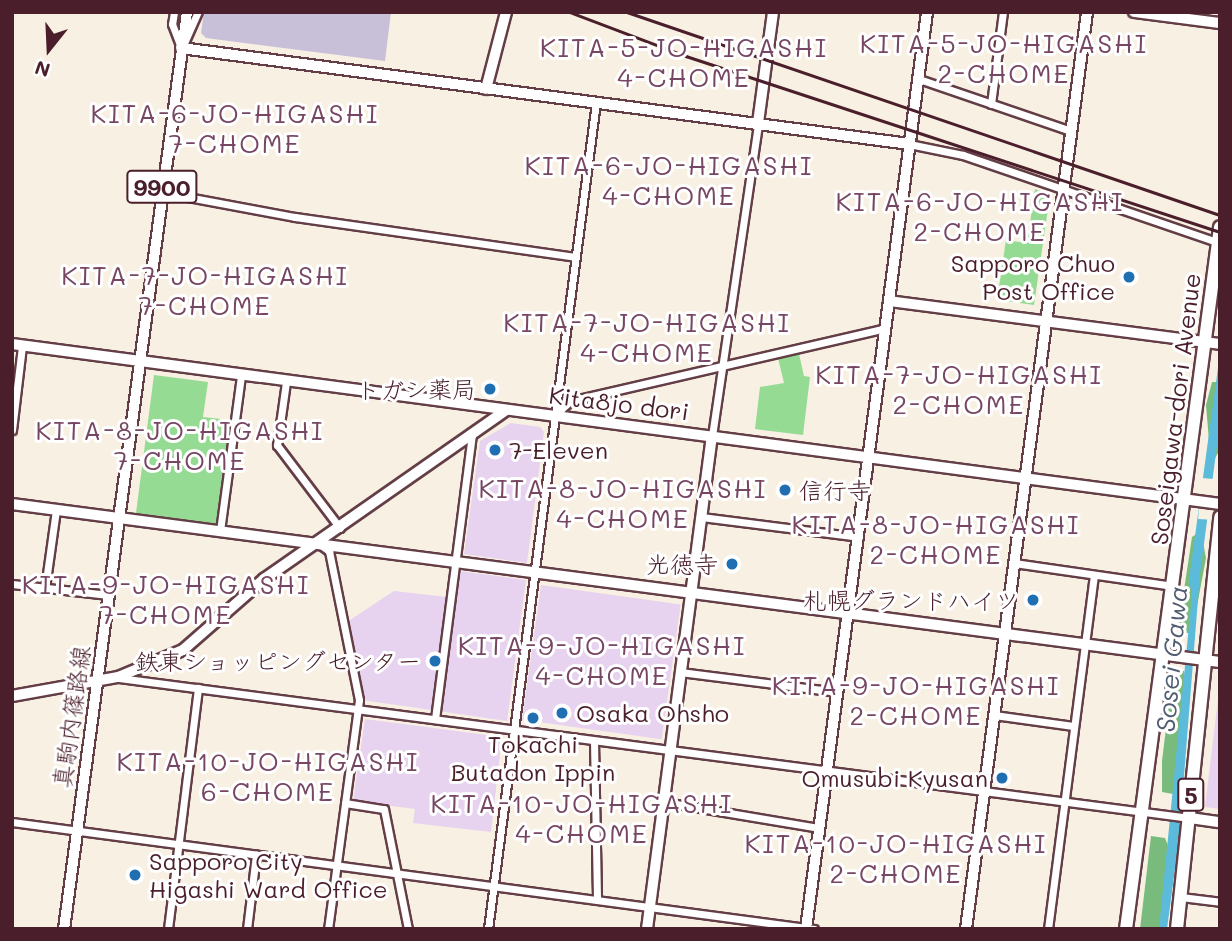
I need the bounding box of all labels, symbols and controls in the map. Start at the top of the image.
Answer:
north arrow [14,14,84,84]
district label: KITA-5-JO-HIGASHI 2-CHOME [862,28,1146,90]
district label: KITA-5-JO-HIGASHI 4-CHOME [542,32,826,94]
text: N [32,55,53,84]
district label: KITA-6-JO-HIGASHI 7-CHOME [93,98,377,160]
district label: KITA-6-JO-HIGASHI 4-CHOME [527,150,811,212]
road number: 9900 [125,168,199,206]
district label: KITA-6-JO-HIGASHI 2-CHOME [838,186,1122,248]
place label: Sapporo Chuo Post Office [951,249,1115,305]
district label: KITA-7-JO-HIGASHI 7-CHOME [63,260,347,322]
marker: Sapporo Chuo Post Office [1121,269,1137,285]
street label: Soseigawa-dori Avenue [1144,271,1206,547]
district label: KITA-7-JO-HIGASHI 4-CHOME [505,307,789,368]
district label: KITA-7-JO-HIGASHI 2-CHOME [817,359,1101,420]
place label: トガシ薬局 [356,375,476,403]
street label: Kita8jo dori [547,380,691,426]
marker: トガシ薬局 [482,381,498,397]
district label: KITA-8-JO-HIGASHI 7-CHOME [38,415,322,476]
place label: 7-Eleven [509,436,608,464]
marker: 7-Eleven [487,442,503,458]
district label: KITA-8-JO-HIGASHI 4-CHOME [481,473,765,534]
place label: 信行寺 [799,476,871,504]
marker: 信行寺 [777,482,793,498]
district label: KITA-8-JO-HIGASHI 2-CHOME [794,509,1078,570]
place label: 光徳寺 [646,550,718,578]
marker: 光徳寺 [724,556,740,572]
district label: KITA-9-JO-HIGASHI 7-CHOME [24,569,308,630]
water label: Sosei Gawa [1150,584,1194,734]
place label: 札幌グランドハイツ [803,586,1019,614]
marker: 札幌グランドハイツ [1025,592,1041,608]
district label: KITA-9-JO-HIGASHI 4-CHOME [460,630,744,692]
street label: 真駒内篠路線 [47,644,95,790]
place label: 鉄東ショッピングセンター [133,647,421,675]
marker: 鉄東ショッピングセンター [427,653,443,669]
district label: KITA-9-JO-HIGASHI 2-CHOME [774,670,1058,732]
place label: Osaka Ohsho [576,699,729,727]
marker: Osaka Ohsho [554,705,570,721]
marker: Tokachi Butadon Ippin [525,710,541,726]
place label: Tokachi Butadon Ippin [451,730,615,786]
district label: KITA-10-JO-HIGASHI 6-CHOME [119,746,417,808]
place label: Omusubi Kyusan [801,764,988,792]
marker: Omusubi Kyusan [994,770,1010,786]
road number: 5 [1177,776,1205,814]
district label: KITA-10-JO-HIGASHI 4-CHOME [433,788,731,850]
district label: KITA-10-JO-HIGASHI 2-CHOME [747,828,1045,890]
place label: Sapporo City Higashi Ward Office [149,847,388,903]
marker: Sapporo City Higashi Ward Office [127,867,143,883]

